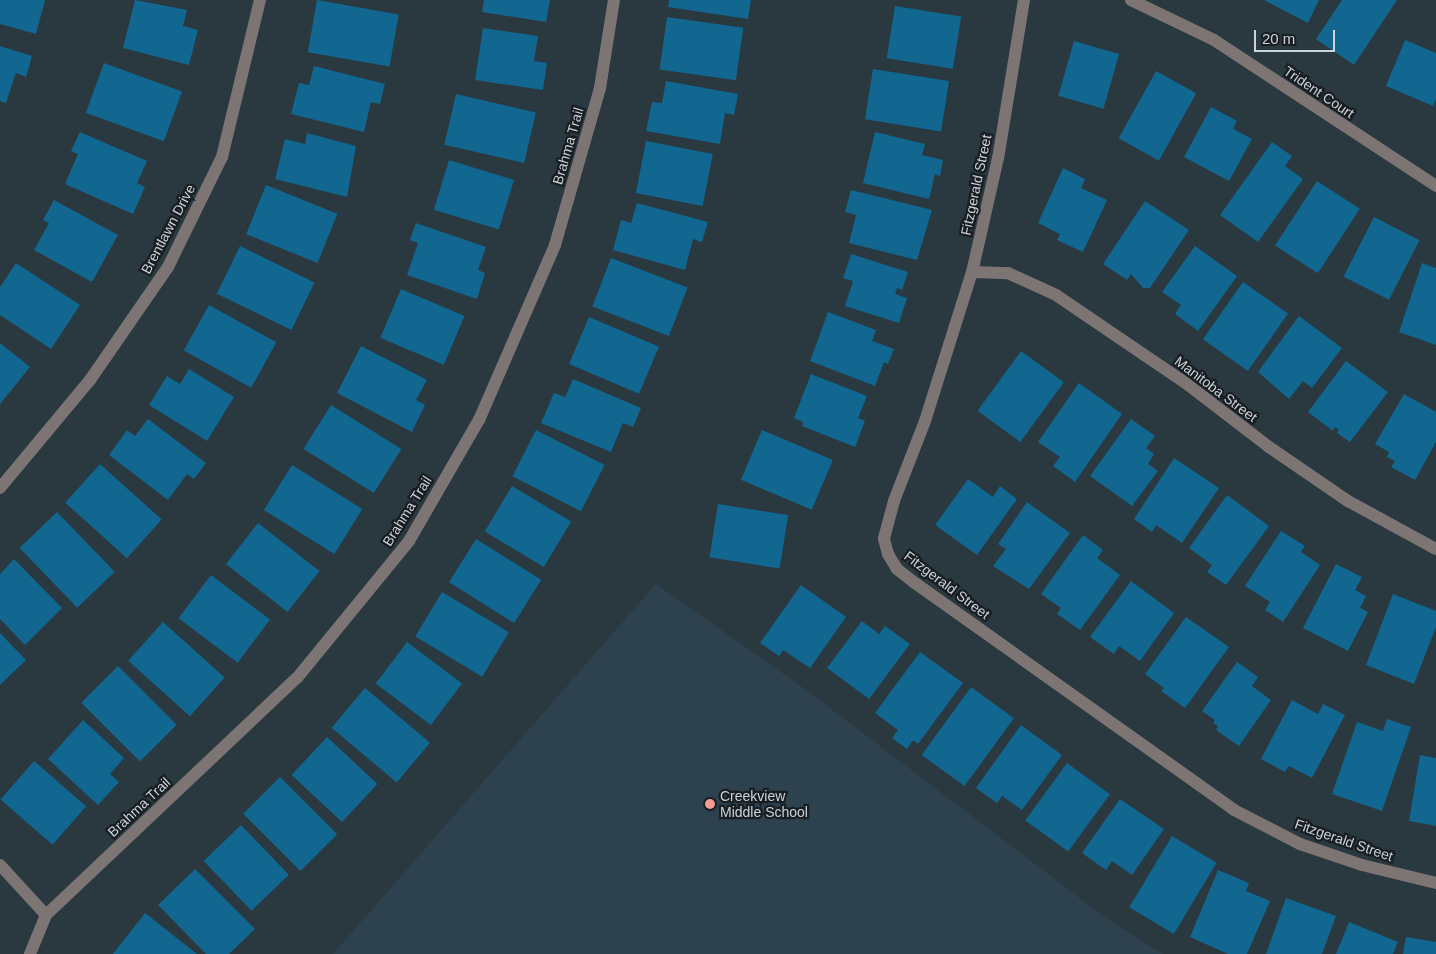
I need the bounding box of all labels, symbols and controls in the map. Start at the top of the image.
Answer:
scale bar [1256,20,1337,52]
text: 20 m [1262,30,1295,47]
street label: Trident Court [1281,62,1357,122]
street label: Brahma Trail [549,105,587,187]
street label: Fitzgerald Street [957,133,995,237]
street label: Brentlawn Drive [137,181,199,277]
street label: Manitoba Street [1171,353,1261,425]
street label: Brahma Trail [379,473,435,549]
street label: Fitzgerald Street [901,547,993,623]
street label: Brahma Trail [104,774,174,840]
place label: Creekview Middle School [720,788,808,820]
marker: Creekview Middle School [704,798,716,810]
street label: Fitzgerald Street [1293,815,1395,865]

